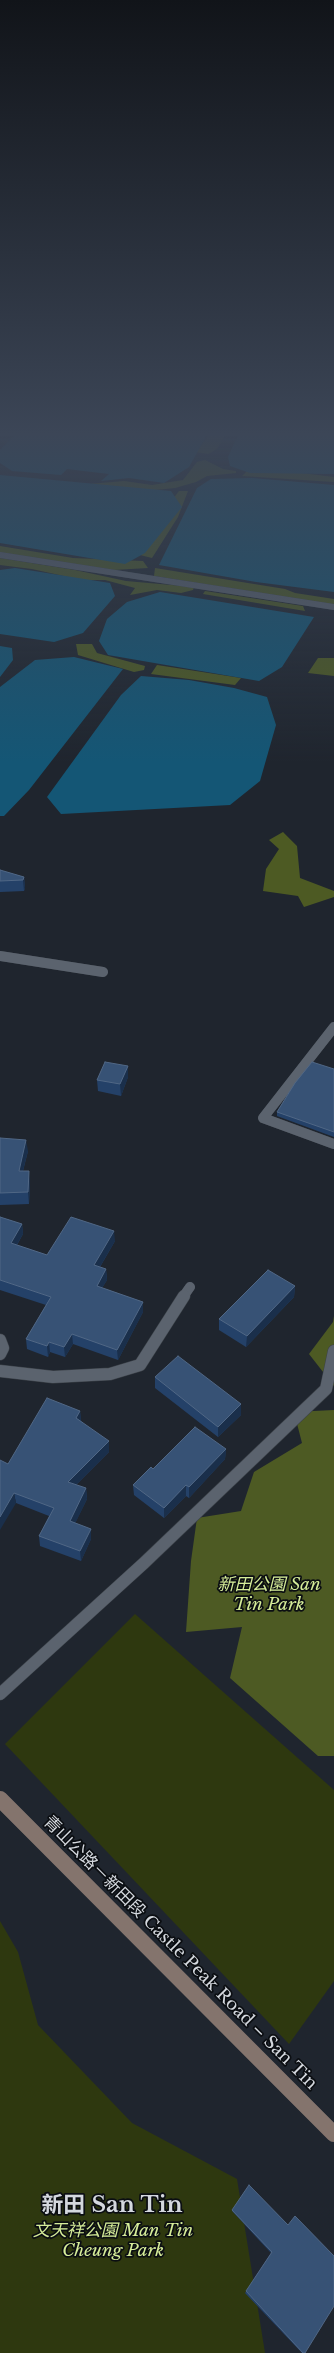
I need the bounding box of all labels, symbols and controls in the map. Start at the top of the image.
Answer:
park label: 新田公園 San Tin Park [217,1575,321,1615]
street label: 青山公路－新田段 Castle Peak Road – San Tin [39,1812,321,2094]
district label: 新田 San Tin [42,2193,182,2219]
park label: 文天祥公園 Man Tin Cheung Park [33,2221,193,2261]

